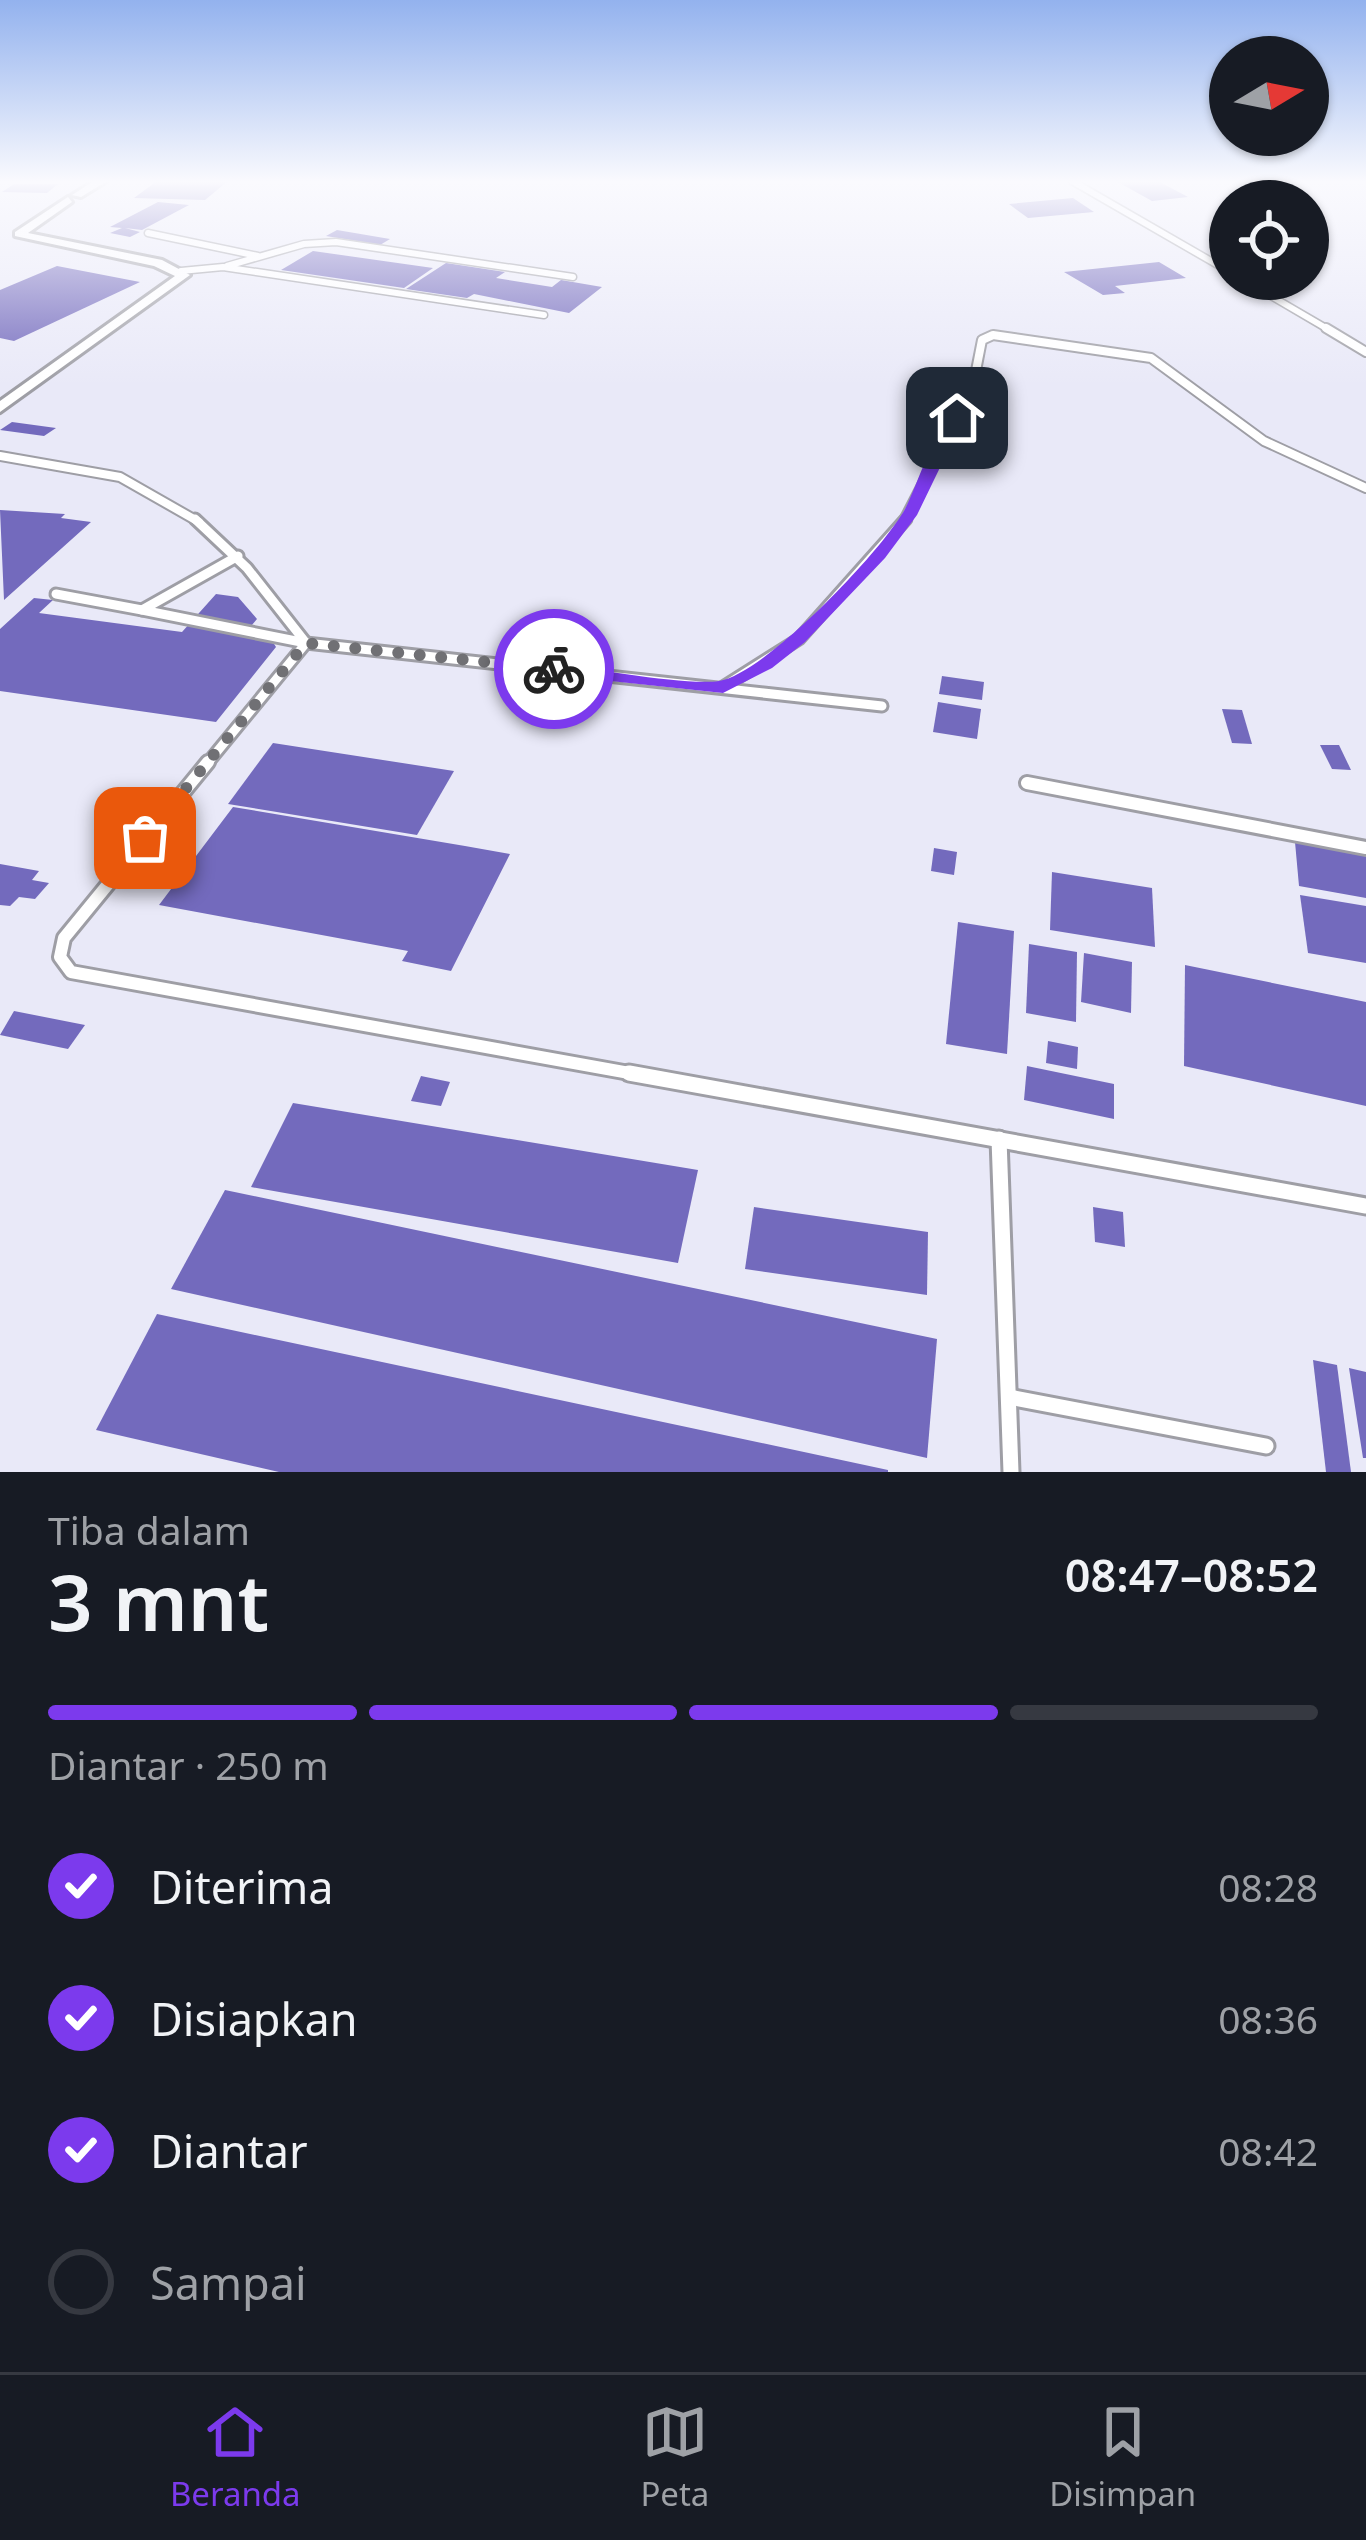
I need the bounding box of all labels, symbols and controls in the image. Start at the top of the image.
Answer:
north arrow [1209,36,1329,156]
map controls [1209,36,1329,300]
button: locate [1209,180,1329,300]
pin [906,367,1008,469]
icon: home [924,385,990,451]
courier [494,609,614,729]
icon: bike [521,636,587,702]
pin [94,787,196,889]
icon: bag [112,805,178,871]
text: Tiba dalam [48,1503,250,1556]
text: 08:47–08:52 [1065,1544,1318,1605]
text: 3 mnt [48,1548,269,1654]
text: Diantar · 250 m [48,1738,329,1791]
icon: check [48,1853,114,1919]
text: Diterima [150,1856,334,1917]
text: 08:28 [1218,1860,1318,1913]
icon: check [48,1985,114,2051]
text: Disiapkan [150,1988,358,2049]
text: 08:36 [1218,1992,1318,2045]
icon: check [48,2117,114,2183]
text: Diantar [150,2120,308,2181]
text: 08:42 [1218,2124,1318,2177]
text: Sampai [150,2252,307,2313]
tab: Beranda [170,2399,301,2516]
tab: Peta [640,2399,709,2516]
tab: Disimpan [1049,2399,1196,2516]

